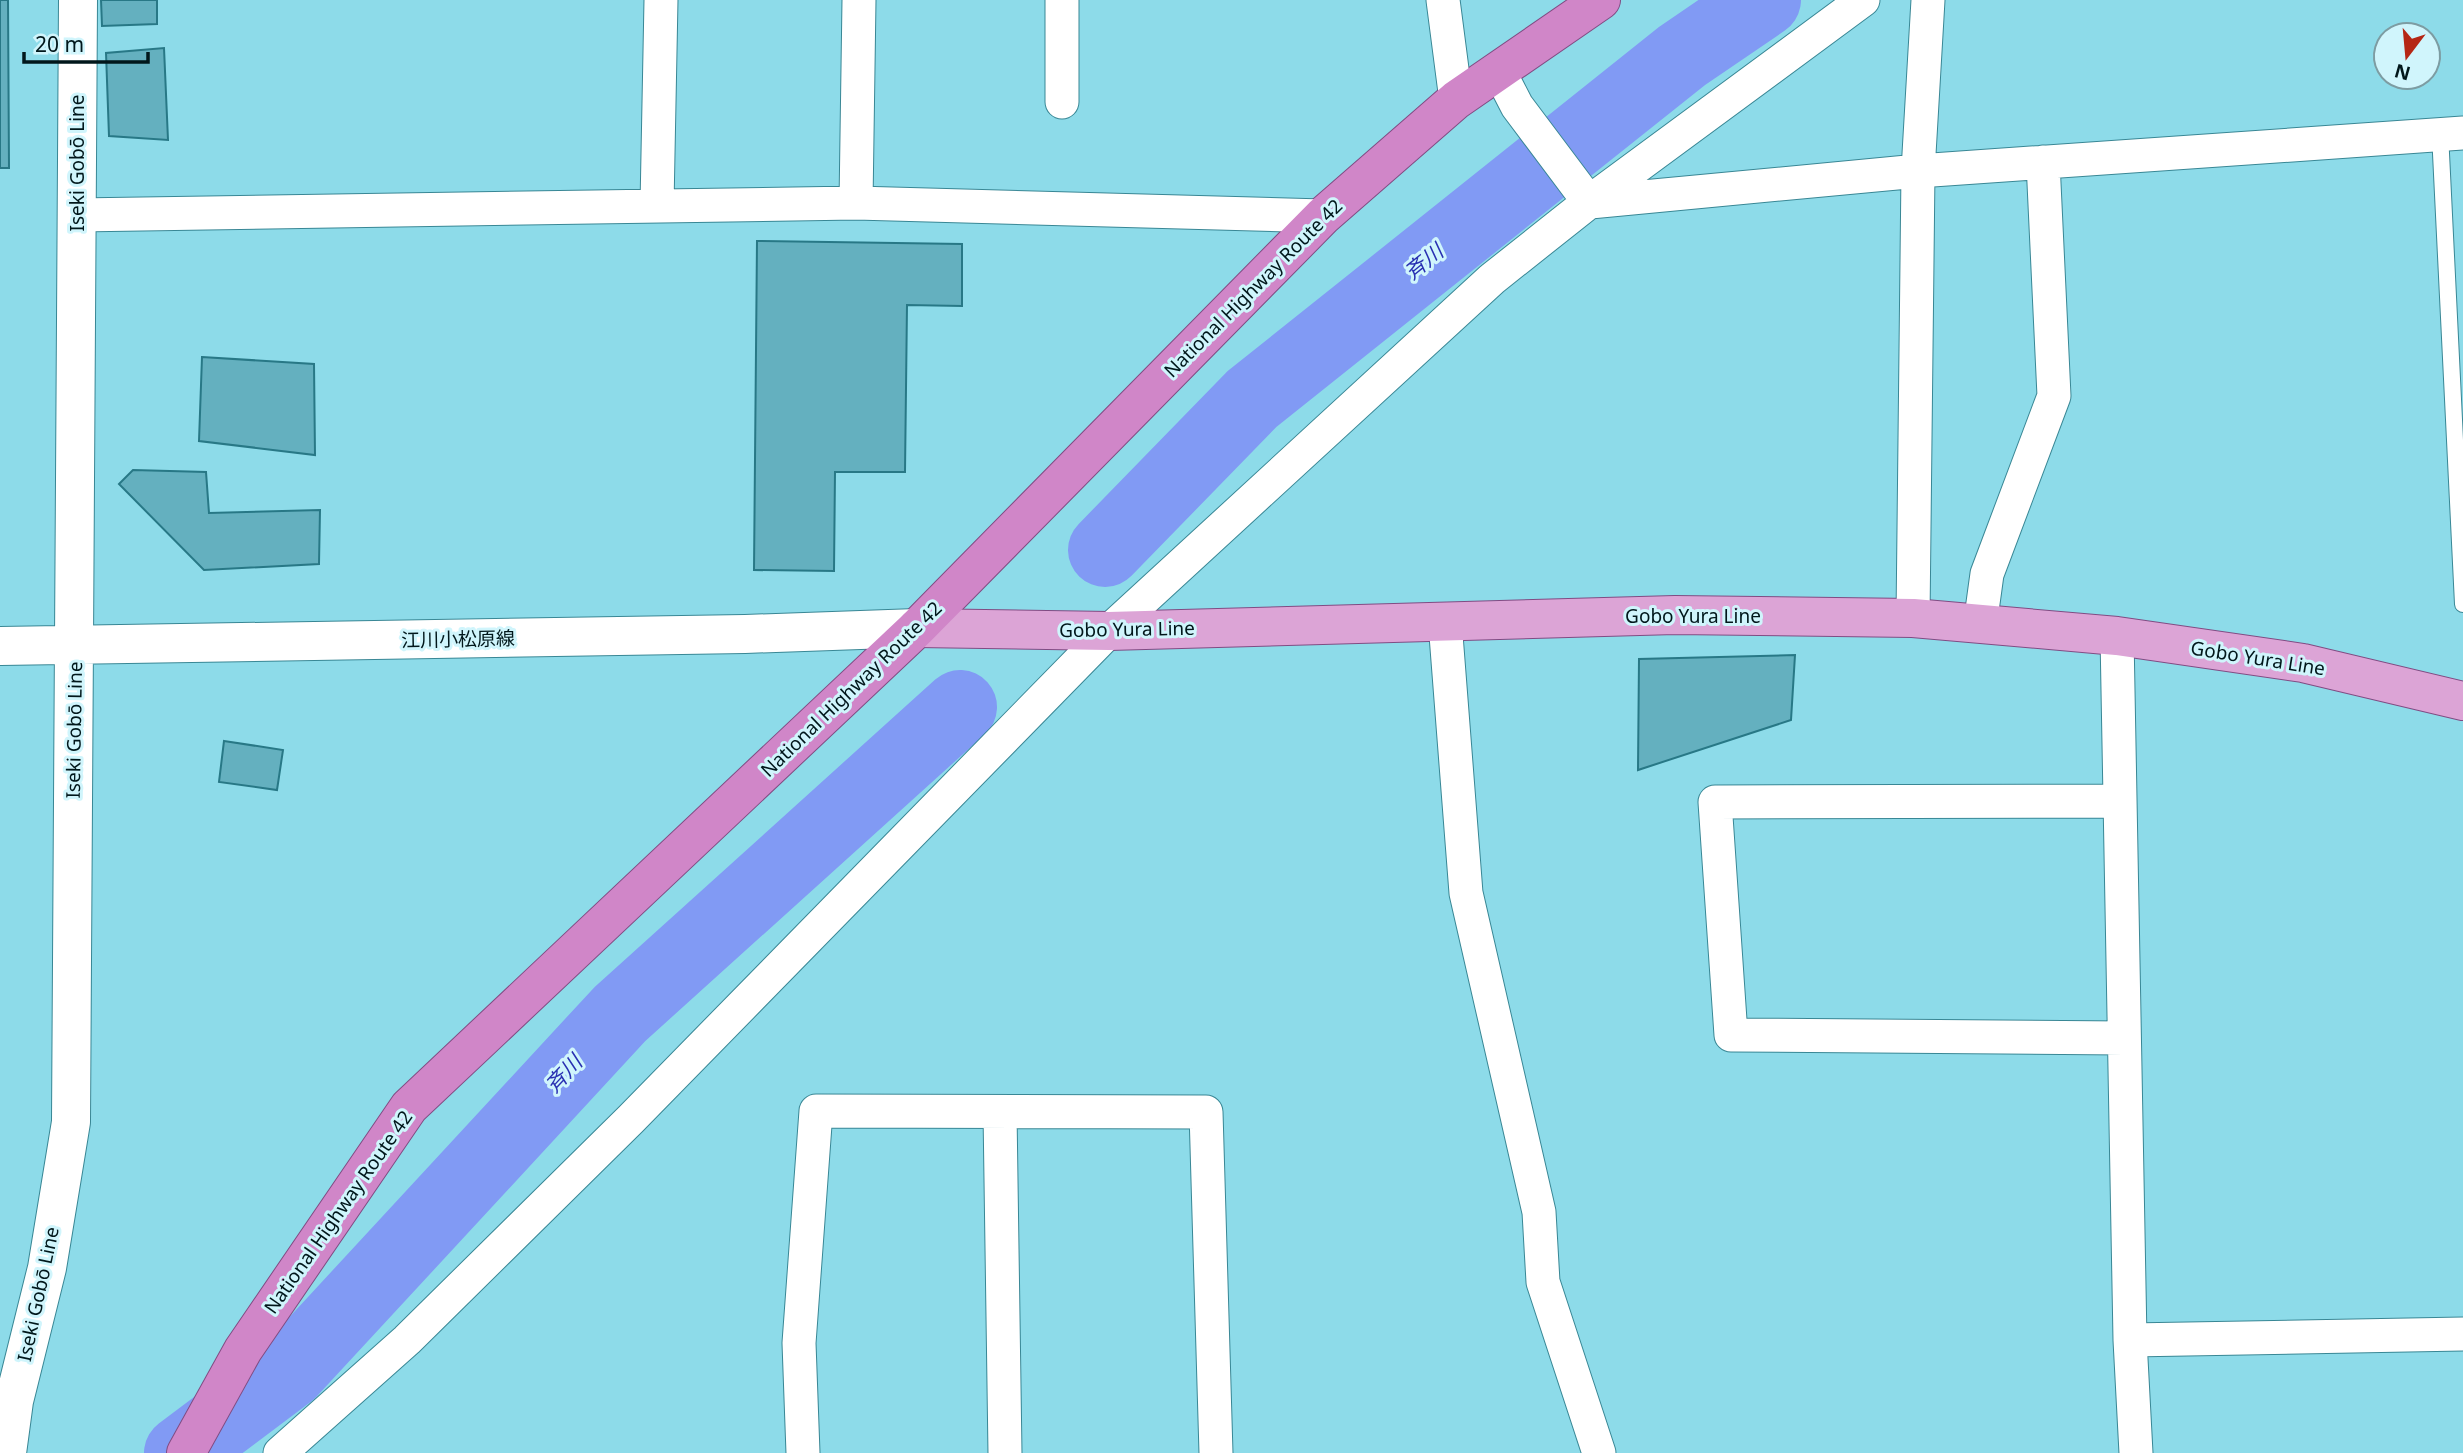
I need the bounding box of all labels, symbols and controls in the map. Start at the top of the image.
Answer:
scale bar [24,21,149,65]
north arrow [2372,21,2442,91]
text: 20 m [35,30,84,58]
text: N [2391,58,2413,87]
street label: Iseki Gobō Line [64,94,90,232]
street label: National Highway Route 42 [1158,193,1348,383]
water label: 斉川 [1398,236,1450,285]
street label: National Highway Route 42 [755,595,947,783]
street label: Gobo Yura Line [1625,603,1761,629]
street label: Gobo Yura Line [1059,615,1195,643]
street label: 江川小松原線 [401,625,515,653]
street label: Gobo Yura Line [2189,635,2327,681]
street label: Iseki Gobō Line [60,661,88,799]
water label: 斉川 [539,1047,589,1098]
street label: National Highway Route 42 [258,1105,418,1319]
street label: Iseki Gobō Line [11,1224,65,1364]

